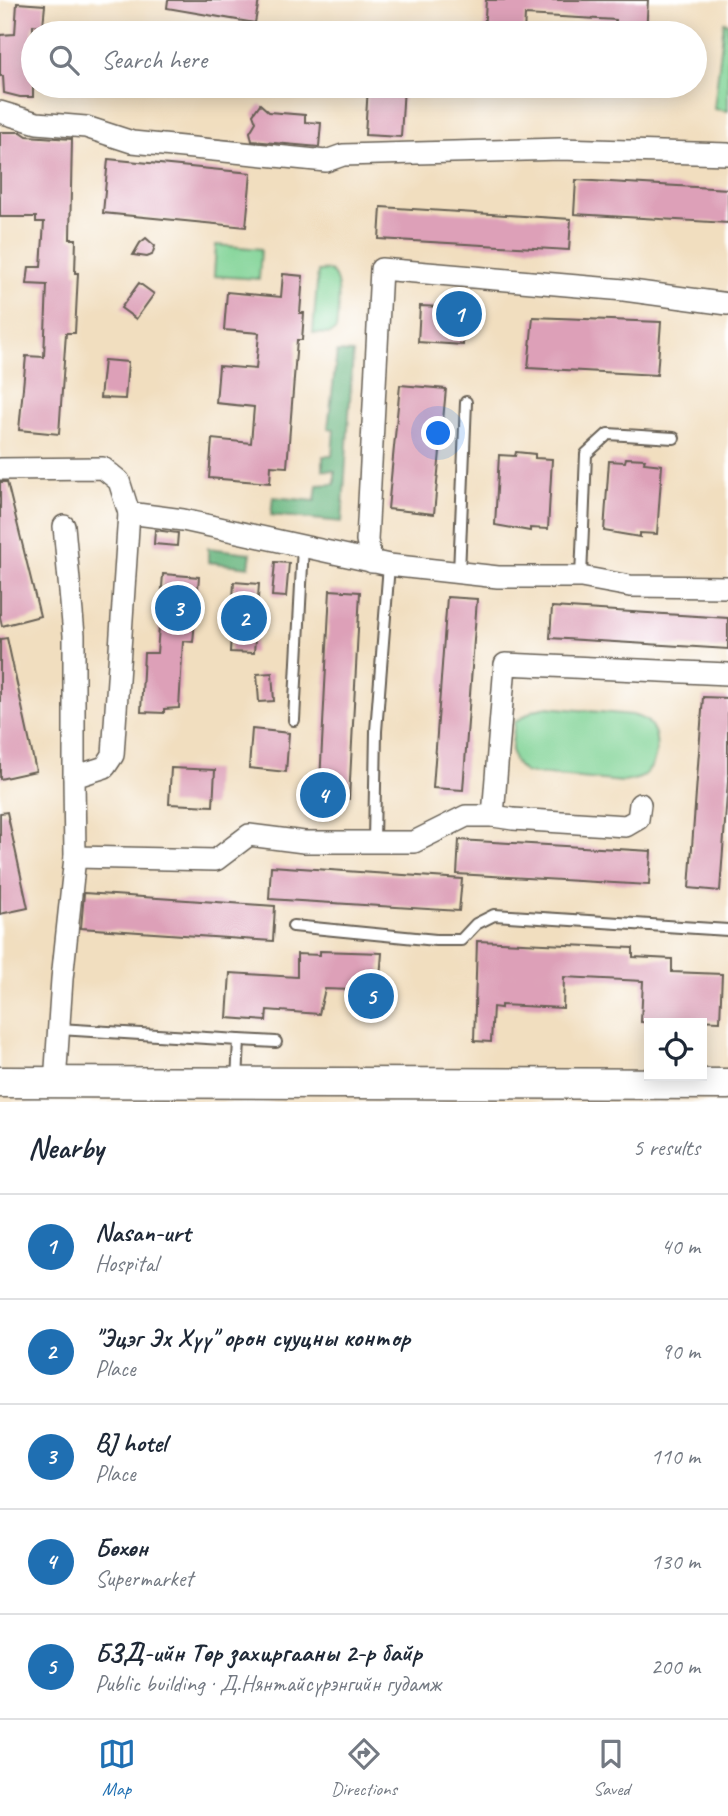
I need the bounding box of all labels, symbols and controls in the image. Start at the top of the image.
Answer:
search box [21,21,707,98]
icon: search [45,41,83,79]
text: Search here [101,43,207,76]
pin: 1 [436,288,482,340]
your location [421,416,455,450]
pin: 3 [155,582,201,634]
pin: 2 [221,592,267,644]
pin: 4 [300,769,346,821]
pin: 5 [348,970,394,1022]
map controls [644,1018,707,1081]
button: locate [644,1018,707,1081]
text: Nearby [28,1129,104,1167]
text: 5 results [633,1133,700,1162]
text: Nasan-urt [95,1216,190,1249]
text: 1 [46,1232,56,1261]
text: 40 m [661,1232,700,1261]
text: Hospital [95,1249,158,1278]
text: "Эцэг Эх Хүү" орон сууцны контор [95,1321,410,1354]
text: 2 [46,1337,56,1366]
text: 90 m [661,1337,700,1366]
text: Place [95,1354,135,1383]
text: BJ hotel [95,1426,167,1459]
text: 3 [46,1442,56,1471]
text: 110 m [651,1442,700,1471]
text: Place [95,1459,135,1488]
text: Бөхөн [95,1531,148,1564]
text: 4 [46,1547,56,1576]
text: 130 m [651,1547,700,1576]
text: Supermarket [95,1564,193,1593]
text: БЗД-ийн Төр захиргааны 2-р байр [95,1636,422,1669]
text: 5 [46,1652,56,1681]
text: 200 m [651,1652,700,1681]
text: Public building · Д.Нянтайсүрэнгийн гудамж [95,1669,441,1698]
tab: Map [98,1735,136,1801]
tab: Directions [331,1735,397,1801]
tab: Saved [592,1735,630,1801]

